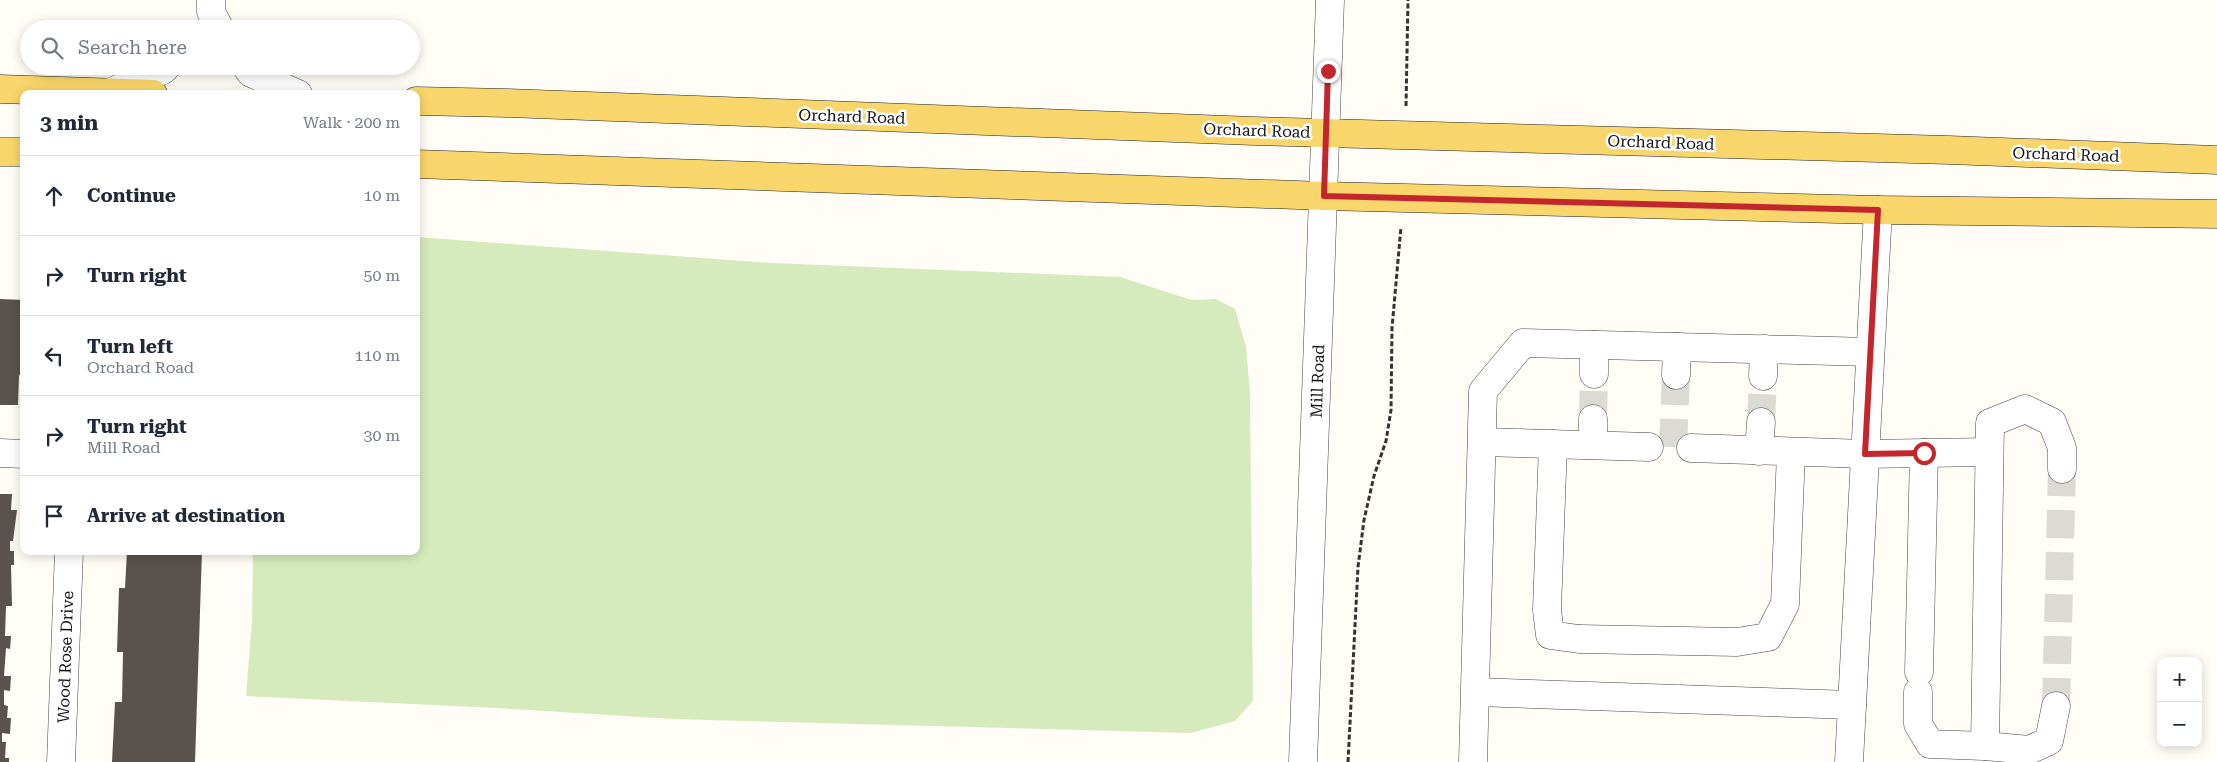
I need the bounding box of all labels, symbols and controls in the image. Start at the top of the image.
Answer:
search box [20,20,420,75]
icon: search [38,34,66,62]
text: Search here [78,36,187,59]
route end [1317,60,1340,83]
street label: Orchard Road [798,105,906,128]
text: 3 min [40,111,98,135]
text: Walk · 200 m [303,113,400,132]
street label: Orchard Road [1203,119,1311,142]
street label: Orchard Road [1607,131,1715,154]
street label: Orchard Road [2012,143,2120,166]
icon: ahead [40,182,68,210]
text: Continue [87,184,176,207]
text: 10 m [363,186,400,205]
icon: right [40,262,68,290]
text: Turn right [87,264,187,287]
text: 50 m [363,266,400,285]
text: Turn left [87,335,173,358]
icon: left [40,342,68,370]
street label: Mill Road [1307,344,1328,418]
text: 110 m [354,346,400,365]
text: Orchard Road [87,358,194,377]
text: Turn right [87,415,187,438]
icon: right [40,422,68,450]
text: 30 m [363,426,400,445]
text: Mill Road [87,438,161,457]
route start [1913,442,1936,465]
icon: arrive [40,502,68,530]
text: Arrive at destination [87,504,285,527]
street label: Wood Rose Drive [54,590,77,723]
map controls [2157,657,2202,747]
button: + [2157,657,2202,702]
button: − [2157,702,2202,747]

